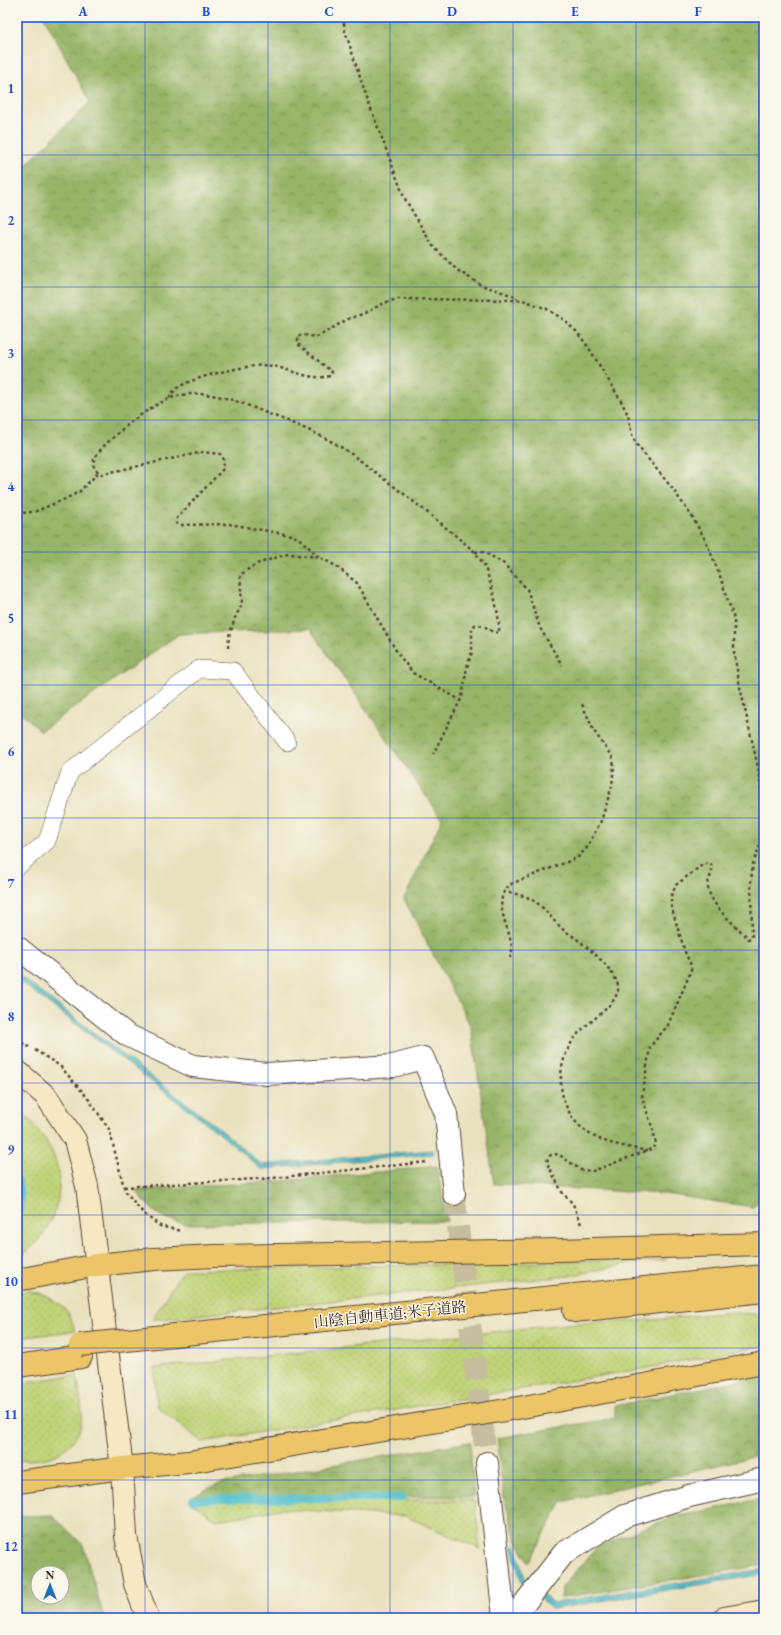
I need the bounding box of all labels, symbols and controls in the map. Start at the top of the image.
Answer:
text: A [77,3,88,20]
text: B [202,3,210,20]
text: C [324,3,334,20]
text: D [447,3,457,20]
text: E [571,3,579,20]
text: F [694,3,702,20]
text: 1 [8,80,15,97]
text: 2 [8,212,15,229]
text: 3 [8,345,15,362]
text: 4 [8,478,15,495]
text: 5 [8,610,14,627]
text: 6 [8,743,15,760]
text: 7 [8,875,15,892]
text: 8 [8,1008,15,1025]
text: 9 [8,1141,15,1158]
text: 10 [4,1273,18,1290]
street label: 山陰自動車道;米子道路 [313,1297,467,1331]
text: 11 [4,1406,18,1423]
text: 12 [4,1538,18,1555]
north arrow [30,1565,70,1605]
text: N [46,1568,55,1582]

